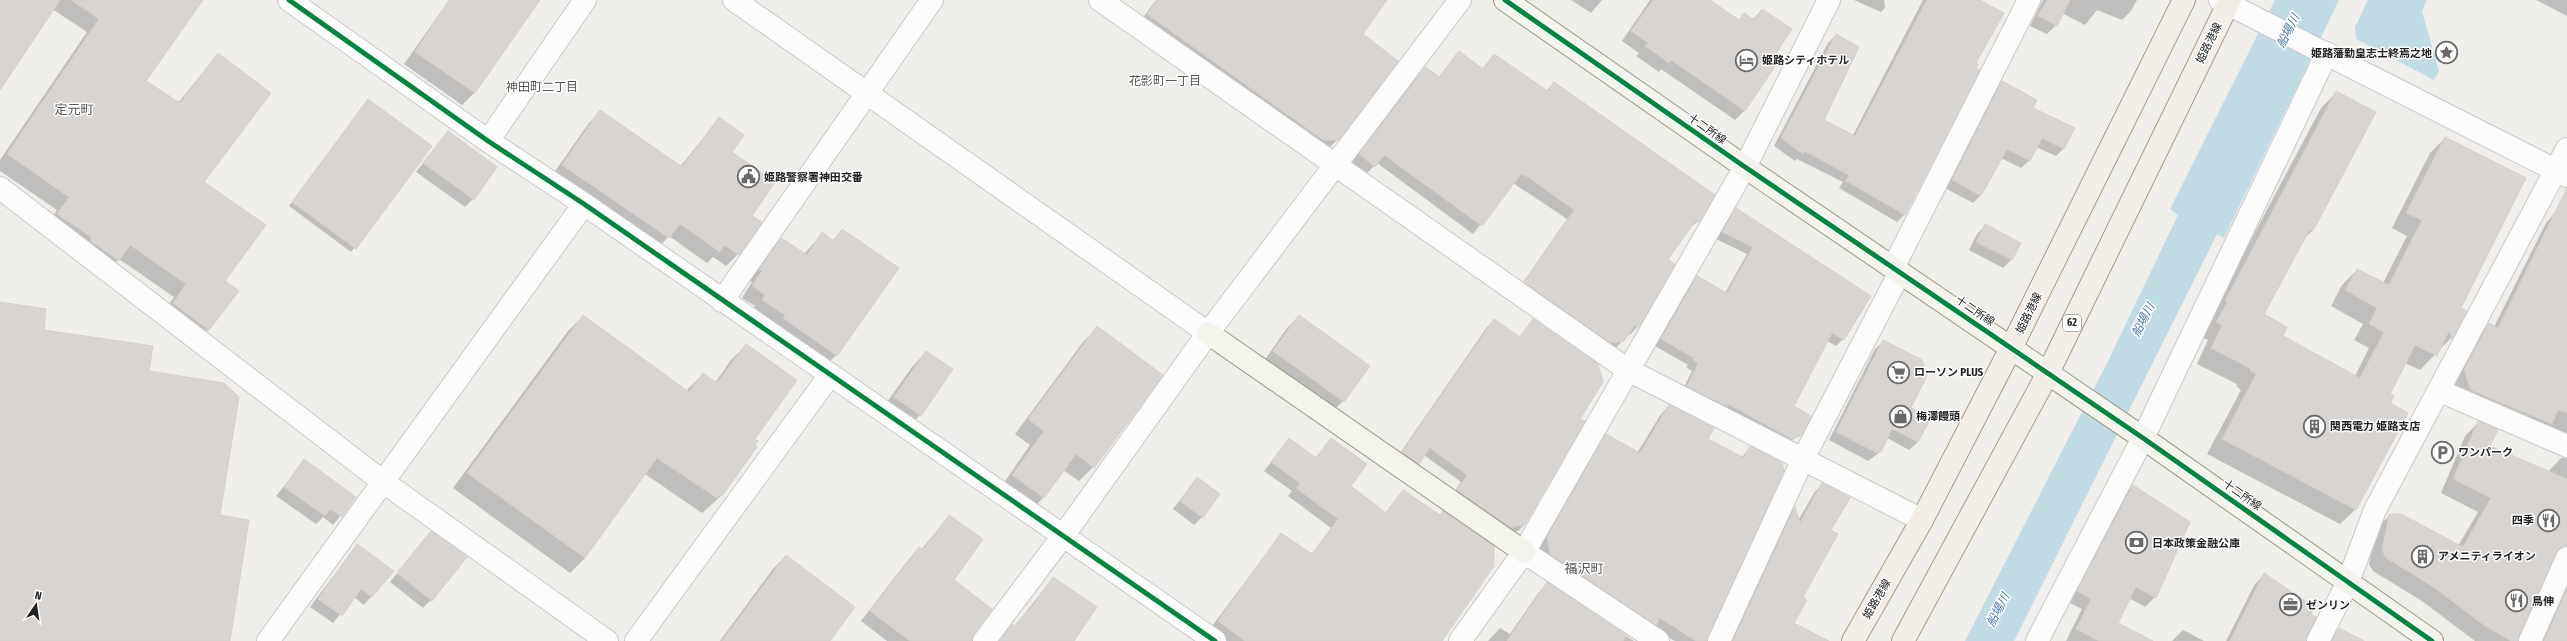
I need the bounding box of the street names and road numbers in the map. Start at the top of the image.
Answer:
street label: 姫路港線 [2194,20,2224,66]
street label: 十二所線 [1685,111,1729,147]
street label: 姫路港線 [2014,290,2044,336]
street label: 十二所線 [1953,293,1997,329]
road number: 62 [2063,315,2081,331]
street label: 十二所線 [2220,477,2264,513]
street label: 姫路港線 [1860,577,1894,621]

